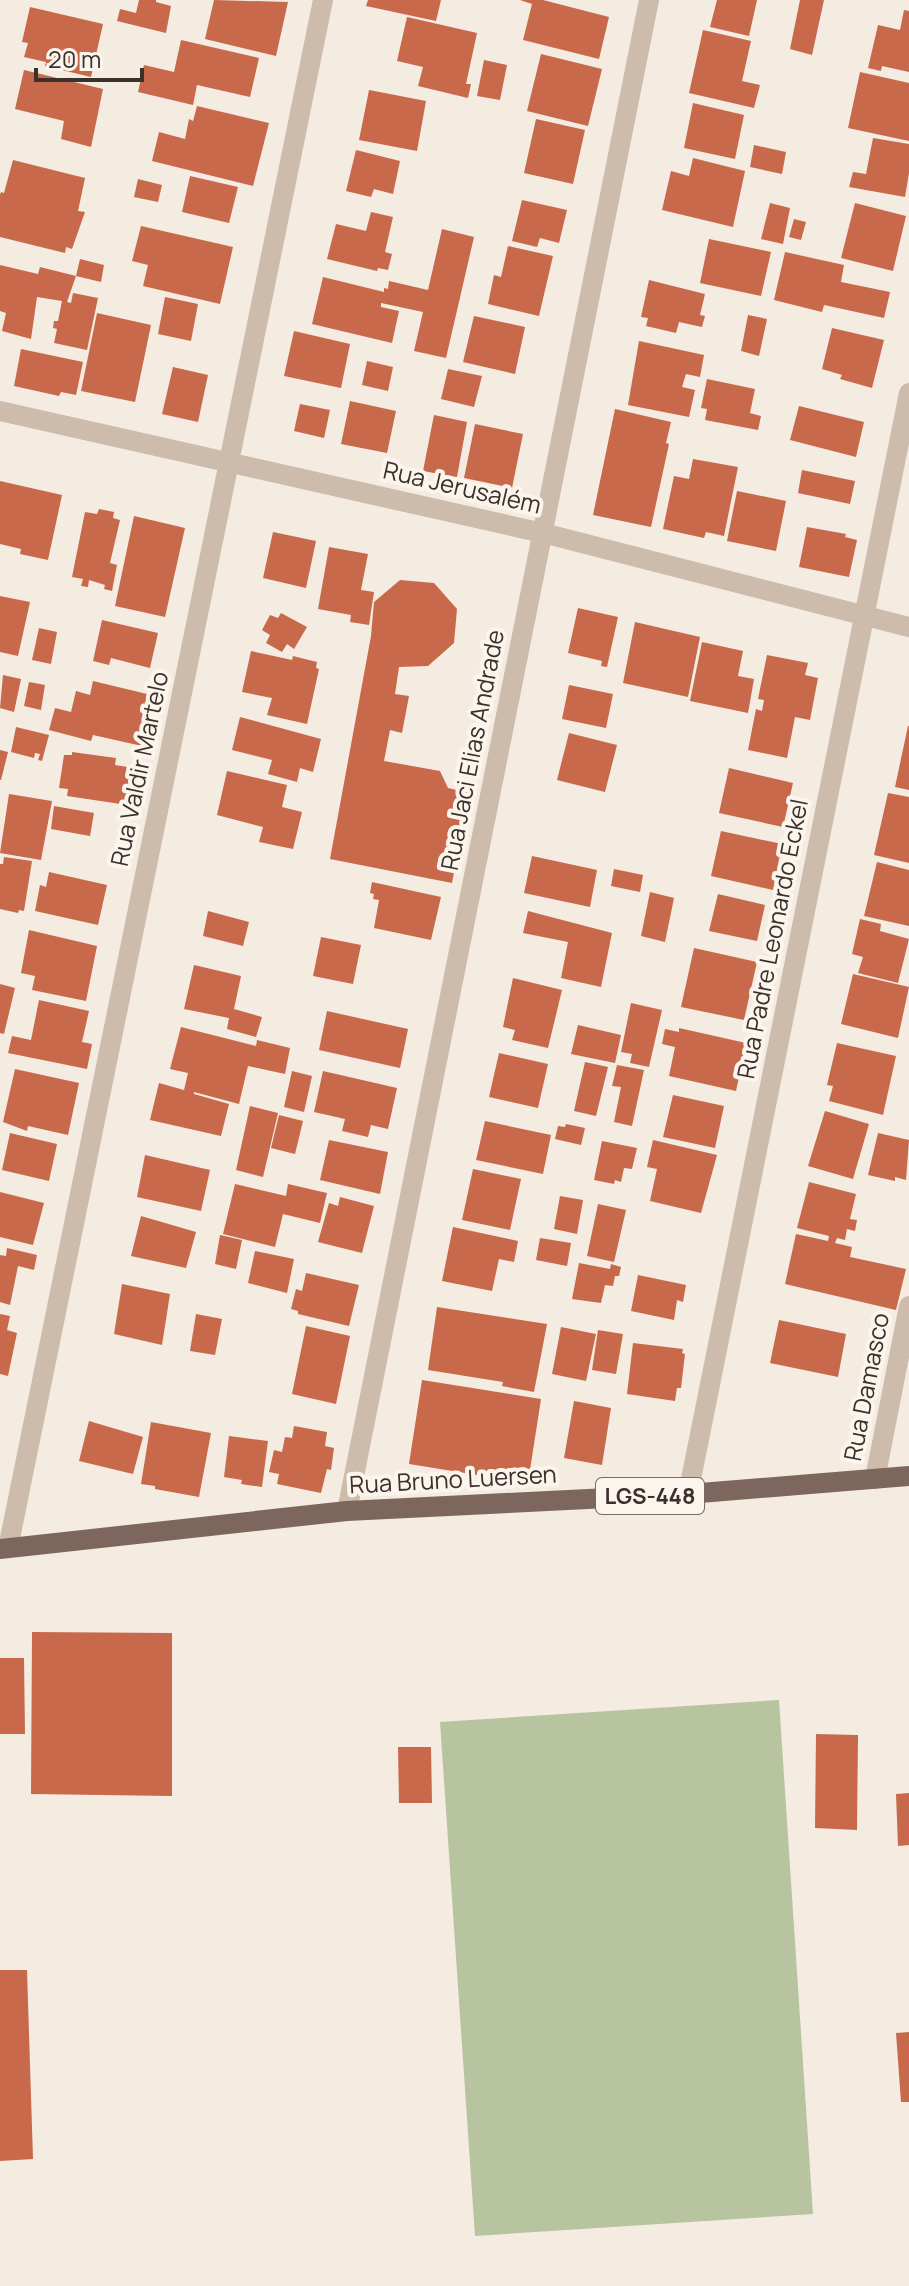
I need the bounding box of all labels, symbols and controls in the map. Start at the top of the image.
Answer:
scale bar [36,32,142,82]
text: 20 m [48,42,101,75]
street label: Rua Jerusalém [380,452,545,521]
street label: Rua Jaci Elias Andrade [432,627,511,873]
street label: Rua Valdir Martelo [102,668,175,869]
street label: Rua Padre Leonardo Eckel [728,796,815,1081]
street label: Rua Damasco [835,1310,896,1464]
street label: Rua Bruno Luersen [348,1457,557,1500]
road number: LGS-448 [596,1478,704,1514]

